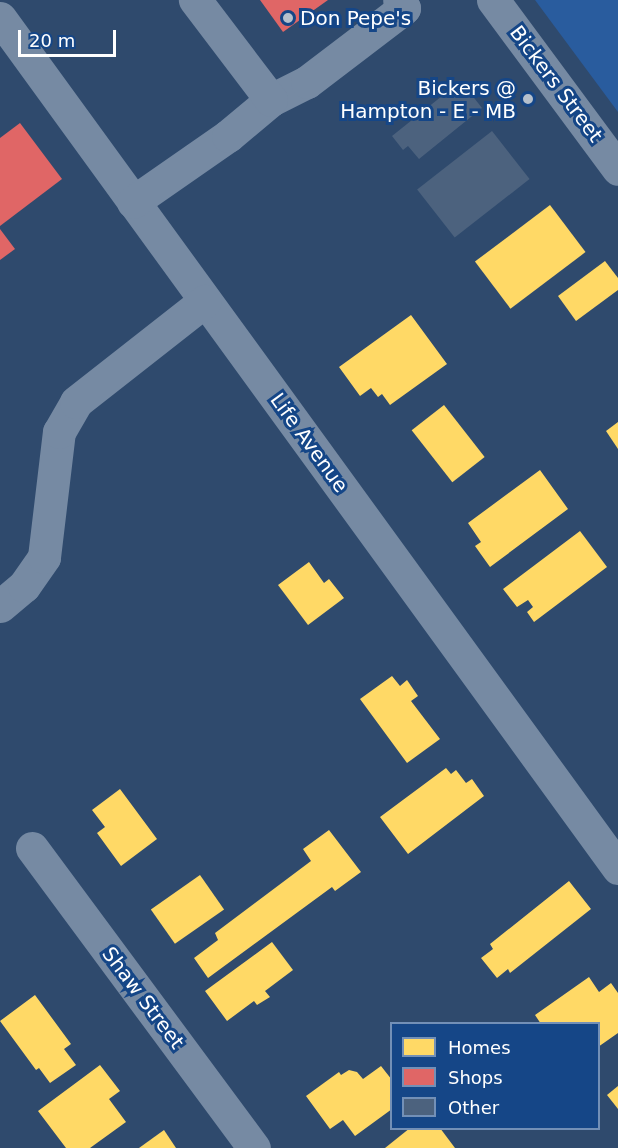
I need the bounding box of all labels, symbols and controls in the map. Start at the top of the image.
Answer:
place label: Don Pepe's [300,6,411,30]
marker: Don Pepe's [281,11,295,25]
scale bar [21,18,118,56]
street label: Bickers Street [505,21,607,147]
text: 20 m [29,30,75,51]
place label: Bickers @ Hampton - E - MB [340,76,516,123]
marker: Bickers @ Hampton - E - MB [521,92,535,106]
street label: Life Avenue [265,389,353,497]
street label: Shaw Street [97,942,189,1054]
legend [390,1022,600,1130]
text: Homes [448,1037,511,1058]
text: Shops [448,1067,503,1088]
text: Other [448,1097,499,1118]

